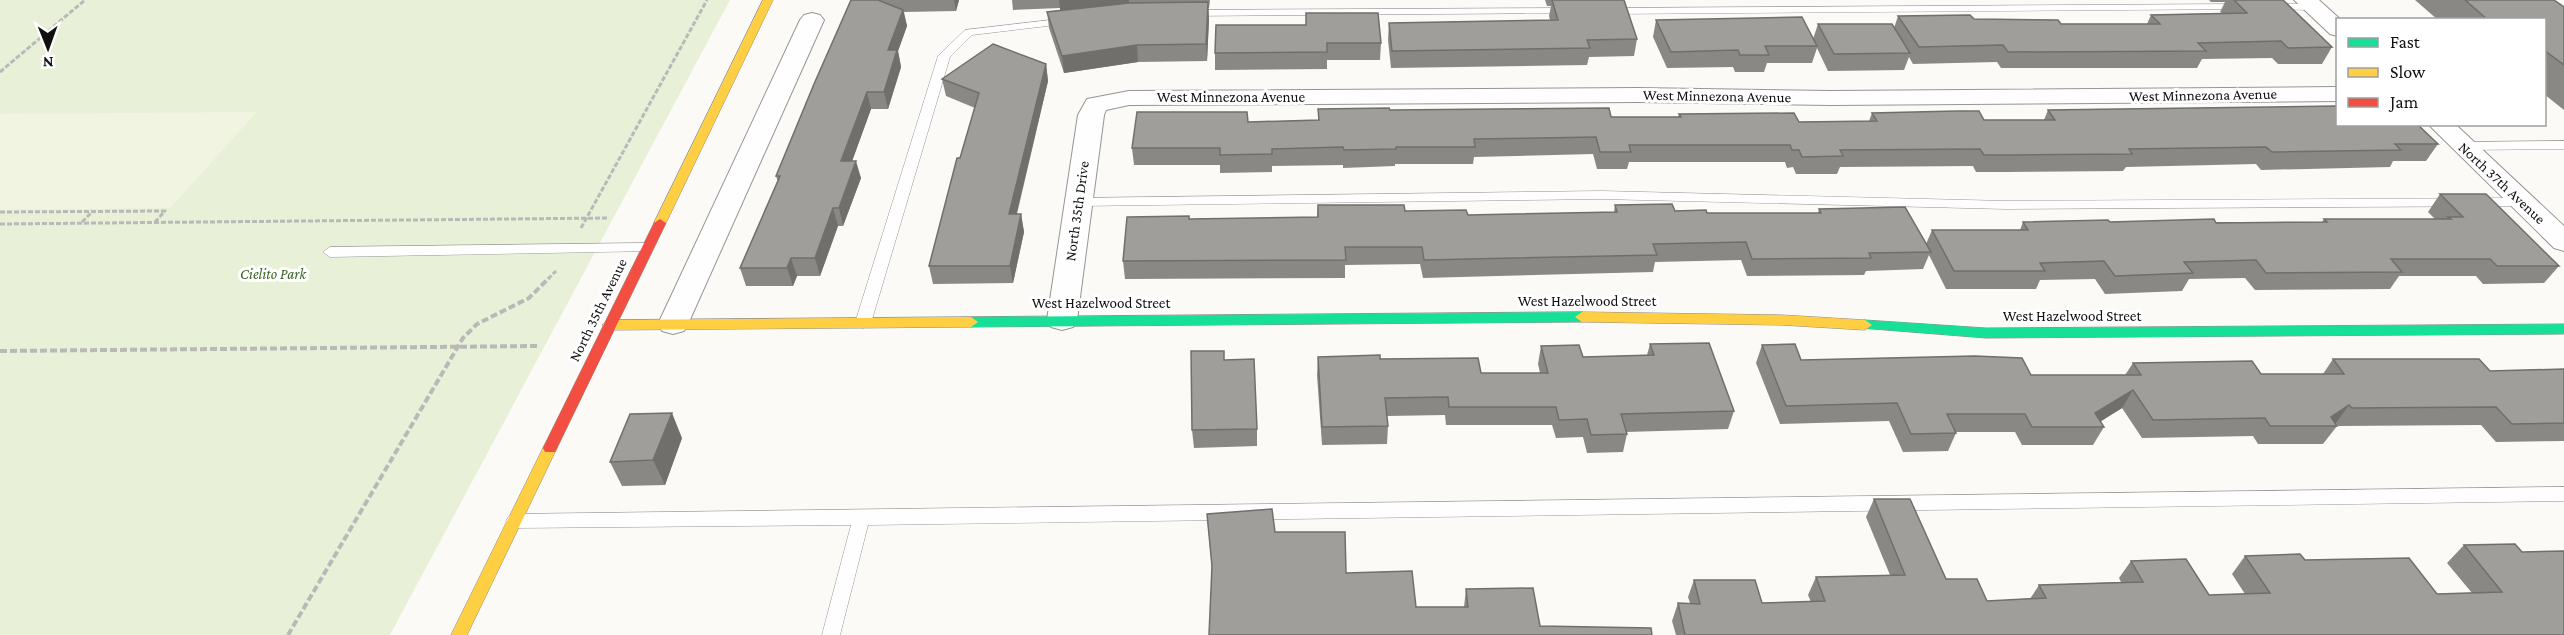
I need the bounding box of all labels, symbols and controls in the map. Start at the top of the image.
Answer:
north arrow [18,18,78,78]
legend [2336,18,2546,126]
text: Fast [2390,32,2421,52]
text: N [43,54,54,71]
text: Slow [2390,62,2426,82]
street label: West Minnezona Avenue [2129,86,2278,104]
street label: West Minnezona Avenue [1643,87,1792,105]
street label: West Minnezona Avenue [1157,89,1306,105]
text: Jam [2388,92,2419,112]
street label: North 37th Avenue [2456,139,2549,227]
street label: North 35th Drive [1062,160,1092,262]
street label: North 35th Avenue [566,256,630,364]
park label: Cielito Park [240,266,307,282]
street label: West Hazelwood Street [1518,293,1657,309]
street label: West Hazelwood Street [1032,295,1171,311]
street label: West Hazelwood Street [2003,308,2142,324]

